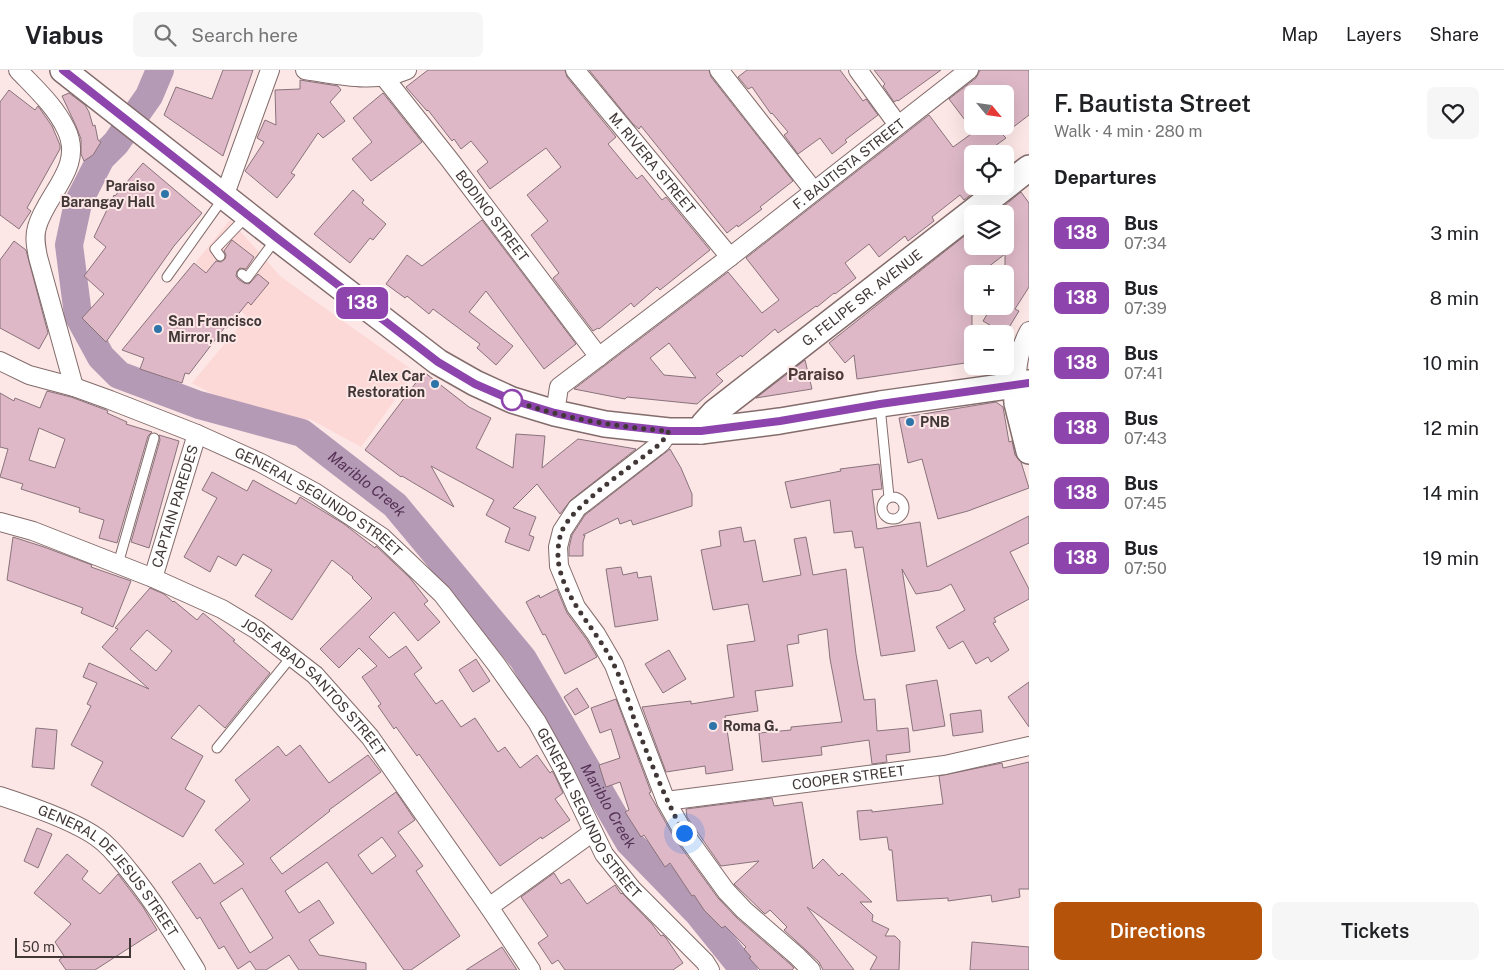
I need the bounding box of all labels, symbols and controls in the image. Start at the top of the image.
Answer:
search box [133,12,483,57]
text: Viabus [25,21,103,49]
icon: search [151,21,179,49]
text: Search here [191,24,298,46]
text: Map [1282,24,1318,45]
text: Layers [1346,24,1402,45]
text: Share [1430,24,1479,45]
north arrow [964,85,1014,135]
map controls [964,85,1014,375]
button: heart [1427,87,1479,139]
text: F. Bautista Street [1054,89,1251,117]
street label: M. RIVERA STREET [606,109,699,217]
street label: F. BAUTISTA STREET [790,115,908,213]
text: Walk · 4 min · 280 m [1054,122,1202,141]
button: locate [964,145,1014,195]
text: Departures [1054,166,1157,188]
street label: BODINO STREET [452,167,532,265]
place label: Paraiso Barangay Hall [61,178,155,210]
marker: Paraiso Barangay Hall [159,188,171,200]
button: layers [964,205,1014,255]
text: Bus [1124,212,1158,234]
text: 138 [1066,222,1097,243]
text: 3 min [1430,222,1479,244]
text: 07:34 [1124,234,1167,253]
street label: G. FELIPE SR. AVENUE [799,246,925,349]
button: + [964,265,1014,315]
text: Bus [1124,277,1158,299]
line badge: 138 [333,287,391,319]
text: 138 [1066,287,1097,308]
text: 8 min [1430,287,1479,309]
text: 138 [346,292,378,313]
text: 07:39 [1124,299,1167,318]
place label: San Francisco Mirror, Inc [168,313,262,345]
marker: San Francisco Mirror, Inc [152,323,164,335]
button: − [964,325,1014,375]
text: Bus [1124,342,1158,364]
text: 138 [1066,352,1097,373]
text: 10 min [1423,352,1479,374]
text: 07:41 [1124,364,1163,383]
district label: Paraiso [788,365,844,384]
place label: Alex Car Restoration [347,368,425,400]
marker: Alex Car Restoration [429,378,441,390]
unlabelled marker [501,389,523,411]
text: Bus [1124,407,1158,429]
place label: PNB [920,414,950,430]
marker: PNB [904,416,916,428]
text: 138 [1066,417,1097,438]
text: 12 min [1423,417,1479,439]
text: 07:43 [1124,429,1167,448]
street label: CAPTAIN PAREDES [149,443,201,570]
street label: GENERAL SEGUNDO STREET [232,444,405,560]
water label: Mariblo Creek [325,447,410,520]
text: Bus [1124,472,1158,494]
text: 138 [1066,482,1097,503]
text: 14 min [1422,482,1479,504]
text: 07:45 [1124,494,1167,513]
text: Bus [1124,537,1158,559]
text: 138 [1066,547,1097,568]
text: 19 min [1423,547,1479,569]
text: 07:50 [1124,559,1167,578]
street label: JOSE ABAD SANTOS STREET [239,615,389,759]
place label: Roma G. [723,718,779,734]
marker: Roma G. [707,720,719,732]
street label: GENERAL SEGUNDO STREET [534,725,644,901]
water label: Mariblo Creek [577,760,640,852]
street label: COOPER STREET [791,762,906,793]
street label: GENERAL DE JESUS STREET [36,802,181,940]
your location [672,821,697,846]
button: Directions [1054,902,1262,960]
button: Tickets [1272,902,1479,960]
scale bar [15,935,131,958]
text: 50 m [22,939,55,955]

